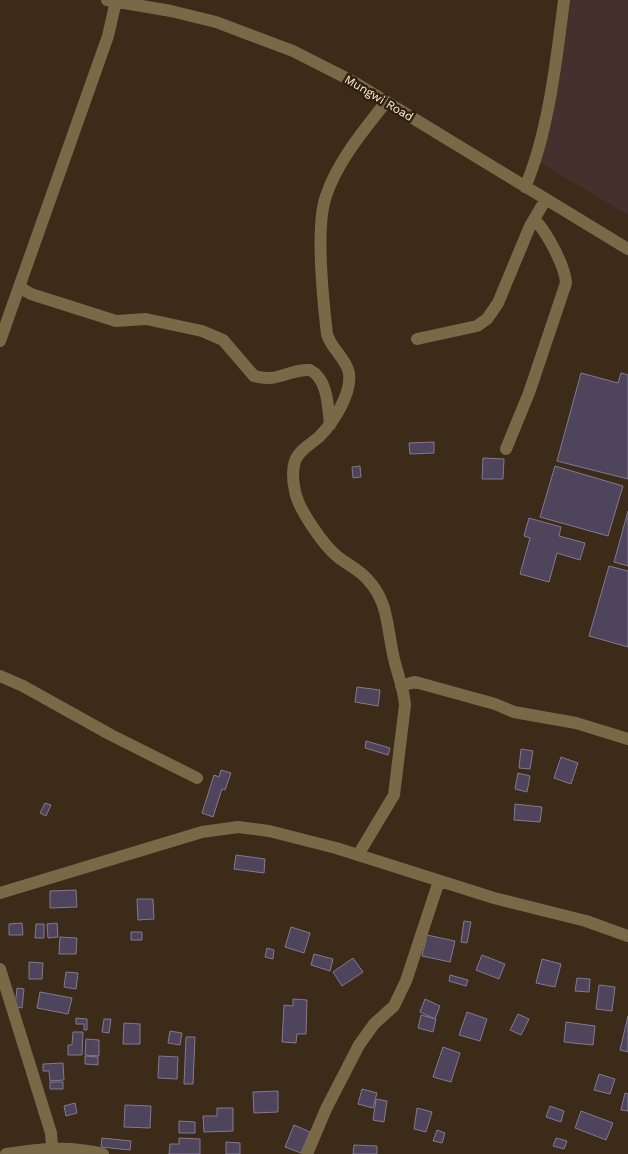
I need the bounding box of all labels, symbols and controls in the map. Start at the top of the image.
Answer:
street label: Mungwi Road [342,72,416,124]

